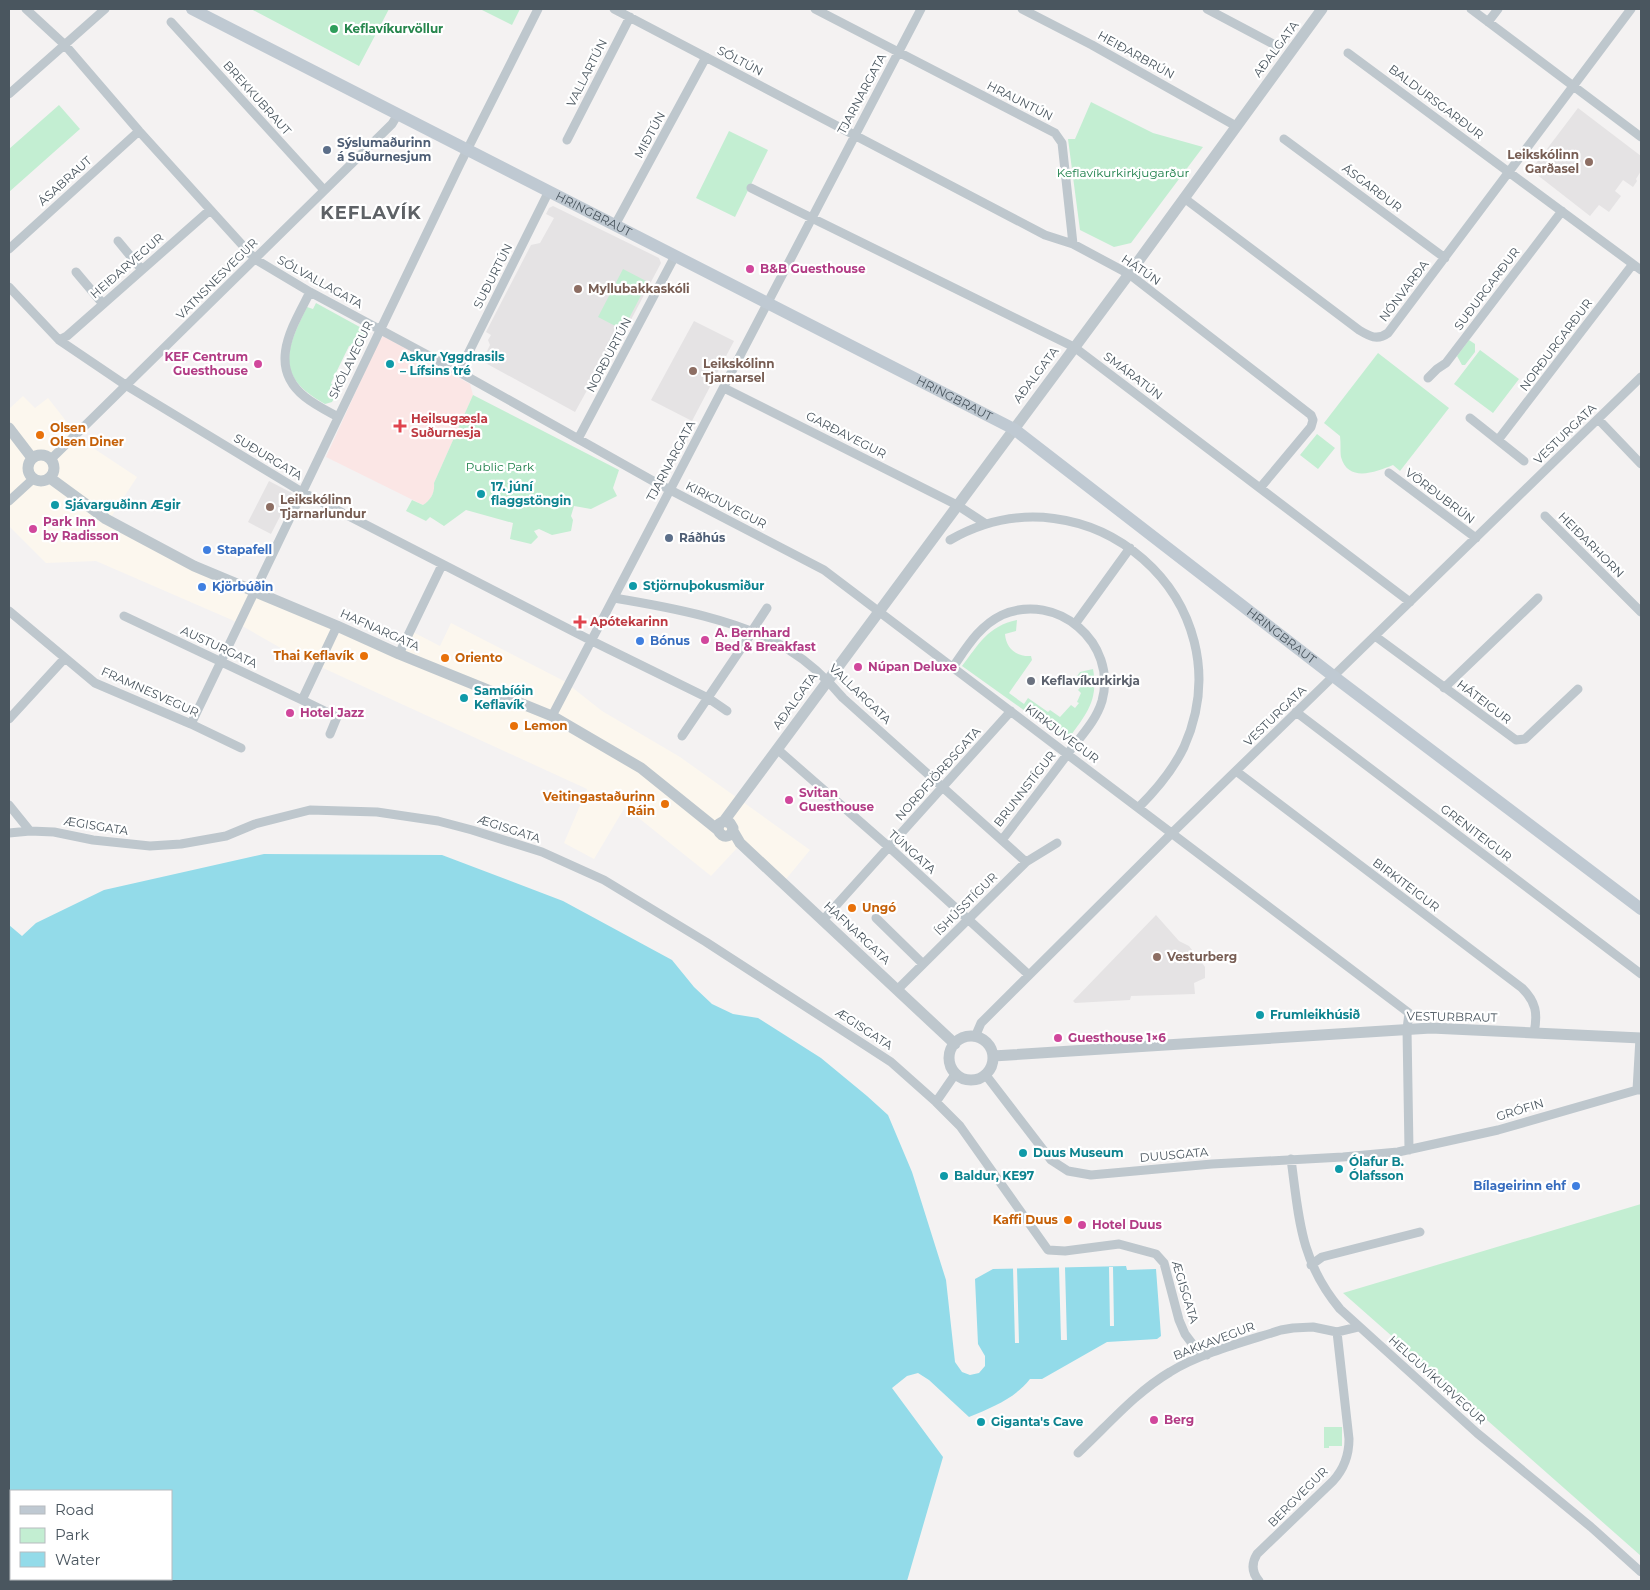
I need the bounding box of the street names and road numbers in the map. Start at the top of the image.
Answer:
street label: AÐALGATA [1250,17,1302,80]
street label: HEIÐARBRÚN [1095,27,1177,82]
street label: VALLARTÚN [563,36,610,109]
street label: SÓLTÚN [715,42,766,79]
street label: TJARNARGATA [834,50,889,137]
street label: BREKKUBRAUT [220,58,295,138]
street label: BALDURSGARÐUR [1386,61,1487,142]
street label: HRAUNTÚN [985,78,1056,124]
street label: MIÐTÚN [631,109,668,161]
street label: ÁSABRAUT [35,153,95,209]
street label: ÁSGARÐUR [1340,160,1405,215]
street label: HRINGBRAUT [553,188,635,239]
street label: HEIÐARVEGUR [87,230,167,302]
street label: VATNSNESVEGUR [173,235,261,322]
street label: SUÐURTÚN [470,241,515,311]
street label: SUÐURGARÐUR [1451,244,1523,333]
street label: HÁTÚN [1119,251,1164,288]
street label: SÓLVALLAGATA [275,252,366,311]
street label: NÓNVARÐA [1376,257,1432,324]
street label: NORÐURGARÐUR [1516,295,1595,394]
street label: NORÐURTÚN [583,315,635,395]
street label: SKÓLAVEGUR [325,318,376,401]
street label: AÐALGATA [1010,343,1062,406]
street label: SMÁRATÚN [1101,348,1166,403]
street label: HRINGBRAUT [914,372,995,424]
street label: VESTURGATA [1530,400,1599,467]
street label: GARÐAVEGUR [804,408,889,461]
street label: TJARNARGATA [643,417,698,504]
street label: SUÐURGATA [231,430,306,483]
street label: VÖRÐUBRÚN [1403,465,1478,527]
street label: KIRKJUVEGUR [683,478,769,531]
street label: HEIÐARHORN [1555,509,1627,581]
street label: HRINGBRAUT [1244,604,1319,667]
street label: HAFNARGATA [338,605,423,654]
street label: AUSTURGATA [179,622,260,671]
street label: VALLARGATA [826,660,895,727]
street label: FRAMNESVEGUR [99,663,202,720]
street label: AÐALGATA [769,669,820,732]
street label: HÁTEIGUR [1454,676,1515,727]
street label: VESTURGATA [1240,682,1309,749]
street label: KIRKJUVEGUR [1022,701,1102,766]
street label: NORÐFJÖRÐSGATA [892,724,984,823]
street label: BRUNNSTÍGUR [990,748,1059,830]
street label: GRENITEIGUR [1438,801,1515,864]
street label: ÆGISGATA [476,811,543,846]
street label: ÆGISGATA [63,813,130,838]
street label: TÚNGATA [886,826,939,877]
street label: BIRKITEIGUR [1370,855,1443,915]
street label: ÍSHÚSSTÍGUR [931,869,1000,938]
street label: HAFNARGATA [821,898,894,968]
street label: ÆGISGATA [833,1005,896,1053]
street label: VESTURBRAUT [1407,1008,1498,1025]
street label: GRÓFIN [1494,1095,1545,1124]
street label: DUUSGATA [1139,1144,1209,1165]
street label: ÆGISGATA [1169,1258,1202,1326]
street label: BAKKAVEGUR [1171,1318,1257,1363]
street label: HELGUVÍKURVEGUR [1386,1332,1489,1427]
street label: BERGVEGUR [1265,1463,1331,1530]

